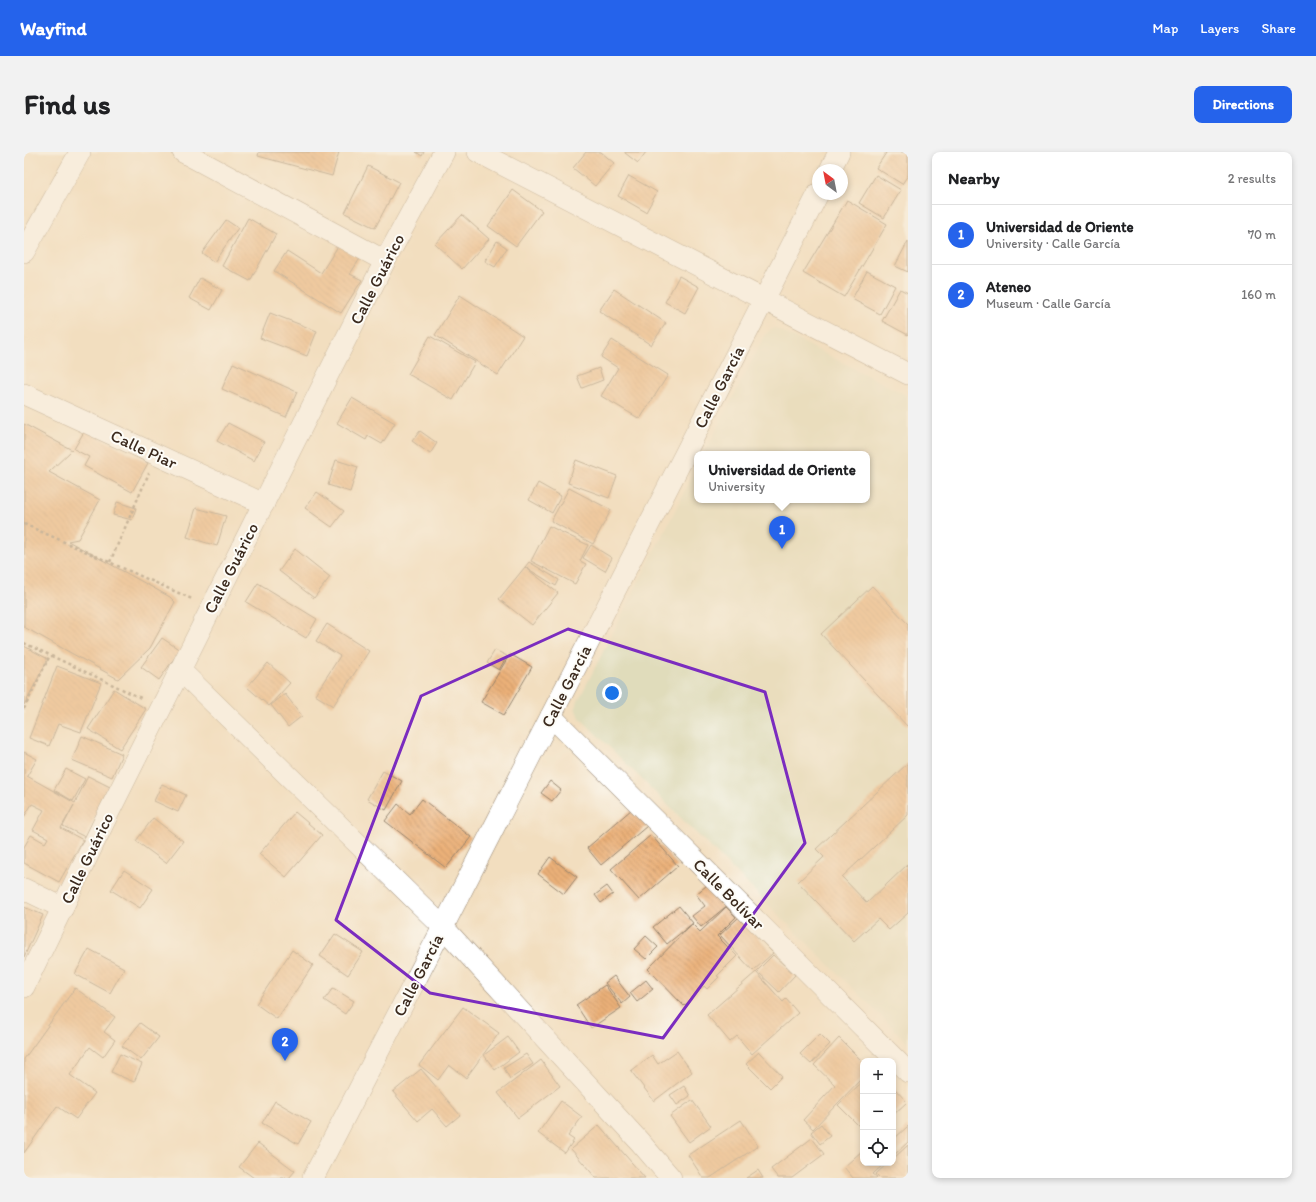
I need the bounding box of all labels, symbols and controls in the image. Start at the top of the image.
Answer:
text: Wayfind [20,17,87,40]
text: Map [1153,20,1178,37]
text: Layers [1200,20,1239,37]
text: Share [1261,20,1296,37]
button: Directions [1194,86,1292,123]
text: Find us [24,87,111,121]
north arrow [812,164,848,200]
text: Nearby [948,168,1000,188]
text: 2 results [1228,171,1276,186]
text: Universidad de Oriente [986,218,1134,236]
text: 1 [958,227,964,242]
text: 70 m [1248,227,1276,242]
street label: Calle Guárico [346,230,408,328]
text: University · Calle García [986,236,1120,251]
text: Ateneo [986,278,1031,296]
text: 2 [958,287,964,302]
text: 160 m [1241,287,1276,302]
text: Museum · Calle García [986,296,1111,311]
street label: Calle García [690,342,748,432]
street label: Calle Piar [108,425,181,473]
popup [694,451,870,503]
text: Universidad de Oriente [708,461,856,479]
text: University [708,479,765,494]
pin: 1 [769,516,795,549]
street label: Calle Guárico [200,519,262,617]
street label: Calle García [537,641,595,731]
your location [602,683,622,703]
street label: Calle Guárico [56,809,118,907]
street label: Calle Bolívar [689,854,769,934]
street label: Calle García [389,930,447,1020]
pin: 2 [272,1028,298,1061]
map controls [860,1058,896,1166]
button: + [860,1058,896,1094]
button: − [860,1094,896,1130]
button: locate [860,1130,896,1166]

